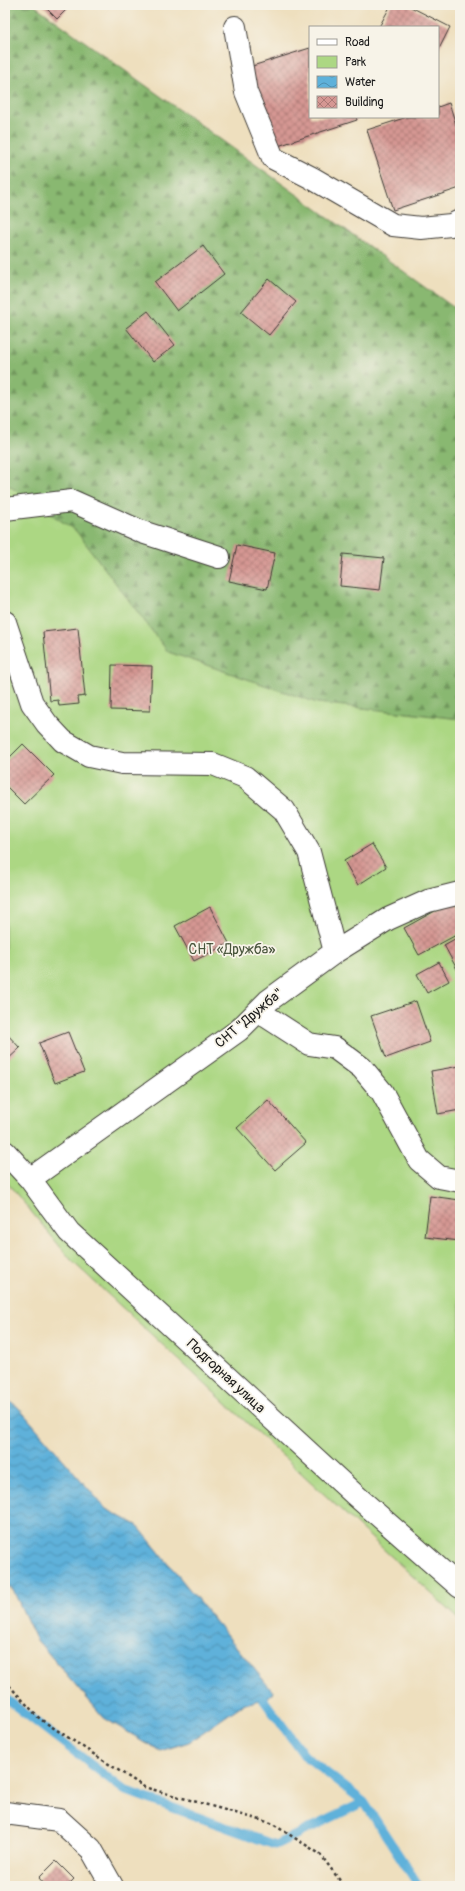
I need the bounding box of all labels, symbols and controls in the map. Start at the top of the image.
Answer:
legend [309,26,439,118]
text: Road [345,35,370,50]
text: Park [345,55,366,70]
text: Water [345,75,376,90]
text: Building [345,95,384,110]
park label: СНТ «Дружба» [189,941,275,958]
street label: СНТ "Дружба" [211,984,287,1052]
street label: Подгорная улица [183,1335,269,1417]

